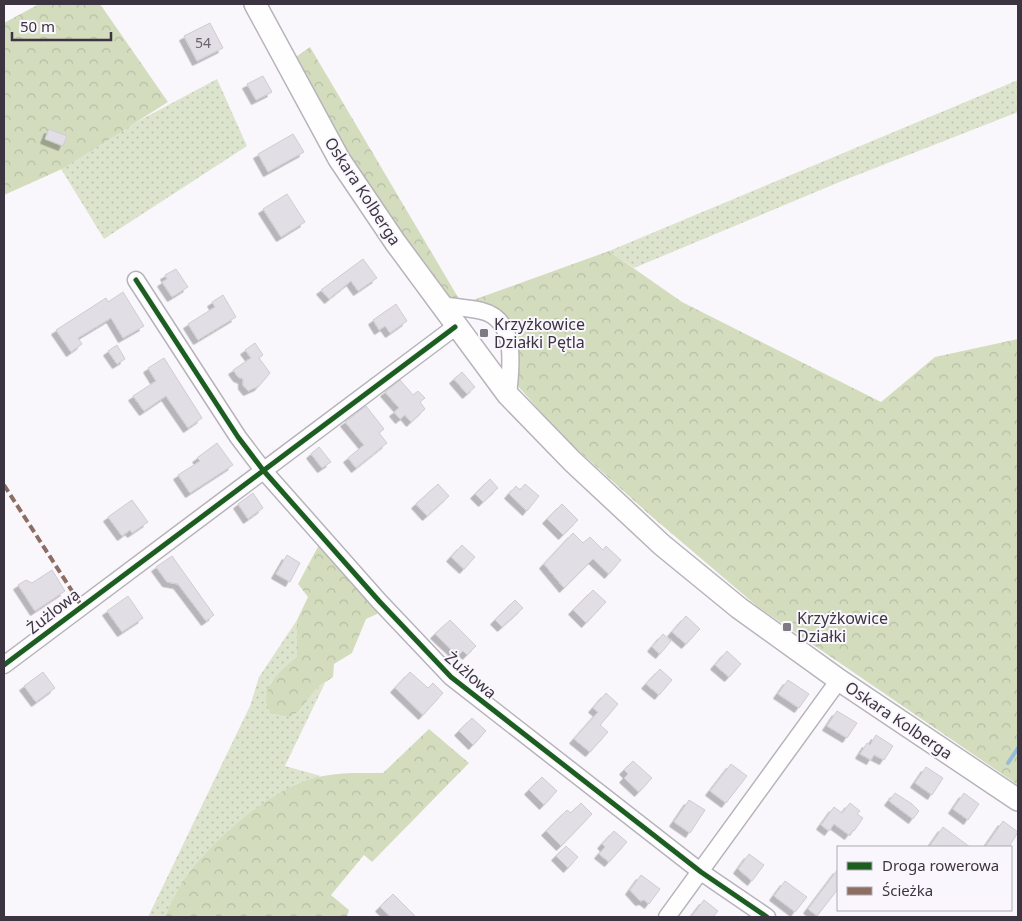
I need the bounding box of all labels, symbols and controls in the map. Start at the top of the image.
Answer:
scale bar [12,10,111,42]
text: 50 m [20,16,55,36]
house number: 54 [195,33,211,52]
street label: Oskara Kolberga [320,133,406,249]
place label: Krzyżkowice Działki Pętla [494,313,585,353]
marker: Krzyżkowice Działki Pętla [478,327,490,339]
street label: Żużlowa [22,583,84,639]
place label: Krzyżkowice Działki [797,607,888,647]
marker: Krzyżkowice Działki [781,621,793,633]
street label: Żużlowa [441,646,501,704]
street label: Oskara Kolberga [841,676,957,764]
legend [837,846,1012,911]
text: Droga rowerowa [882,855,999,875]
text: Ścieżka [882,880,933,900]

